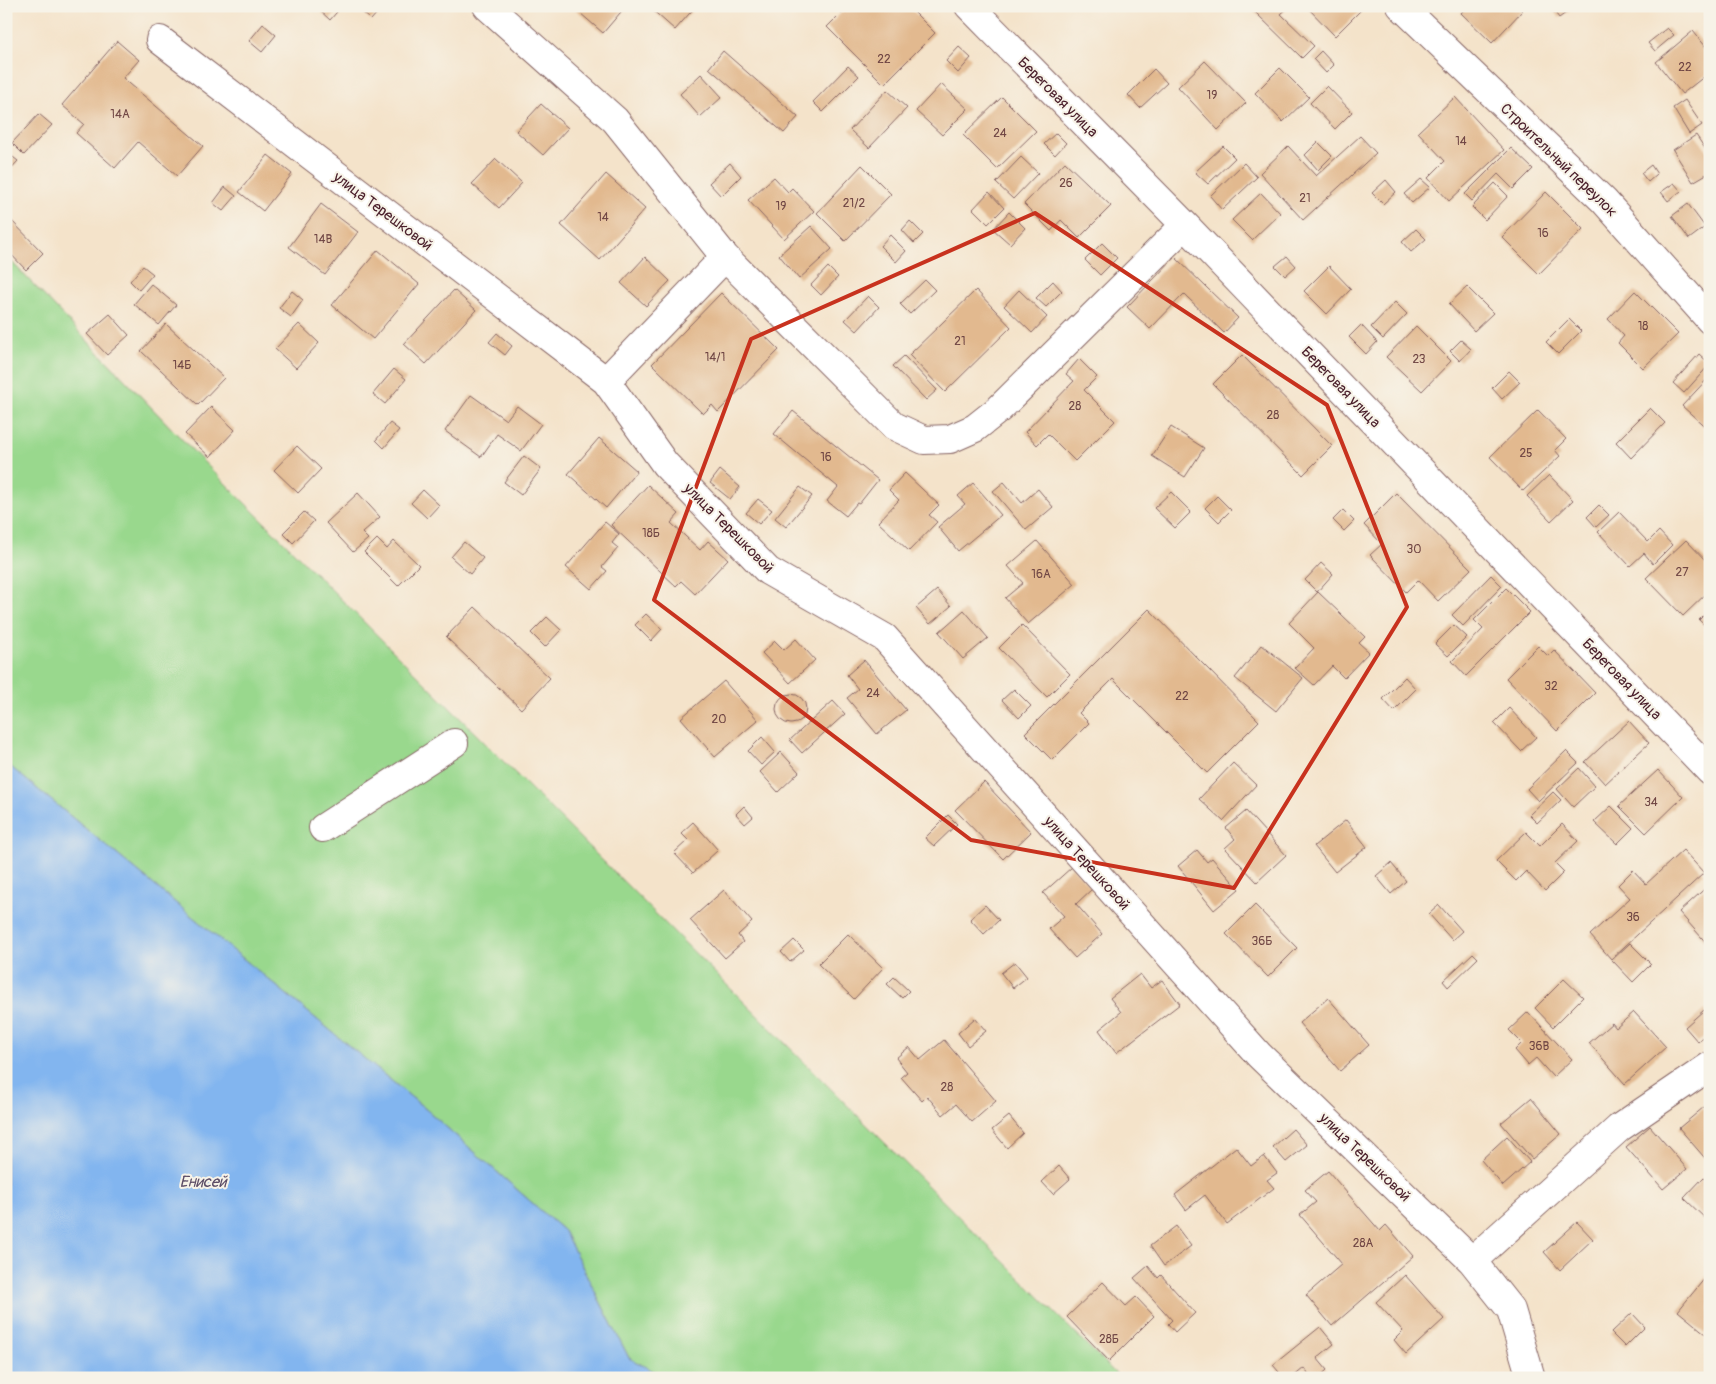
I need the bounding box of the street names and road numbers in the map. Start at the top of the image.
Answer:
street label: Береговая улица [1013,53,1102,142]
street label: Строительный переулок [1496,100,1621,221]
street label: улица Терешковой [328,167,436,255]
street label: Береговая улица [1297,343,1384,432]
street label: улица Терешковой [679,479,778,577]
street label: Береговая улица [1578,635,1665,724]
street label: улица Терешковой [1039,812,1134,914]
street label: улица Терешковой [1314,1108,1414,1206]

